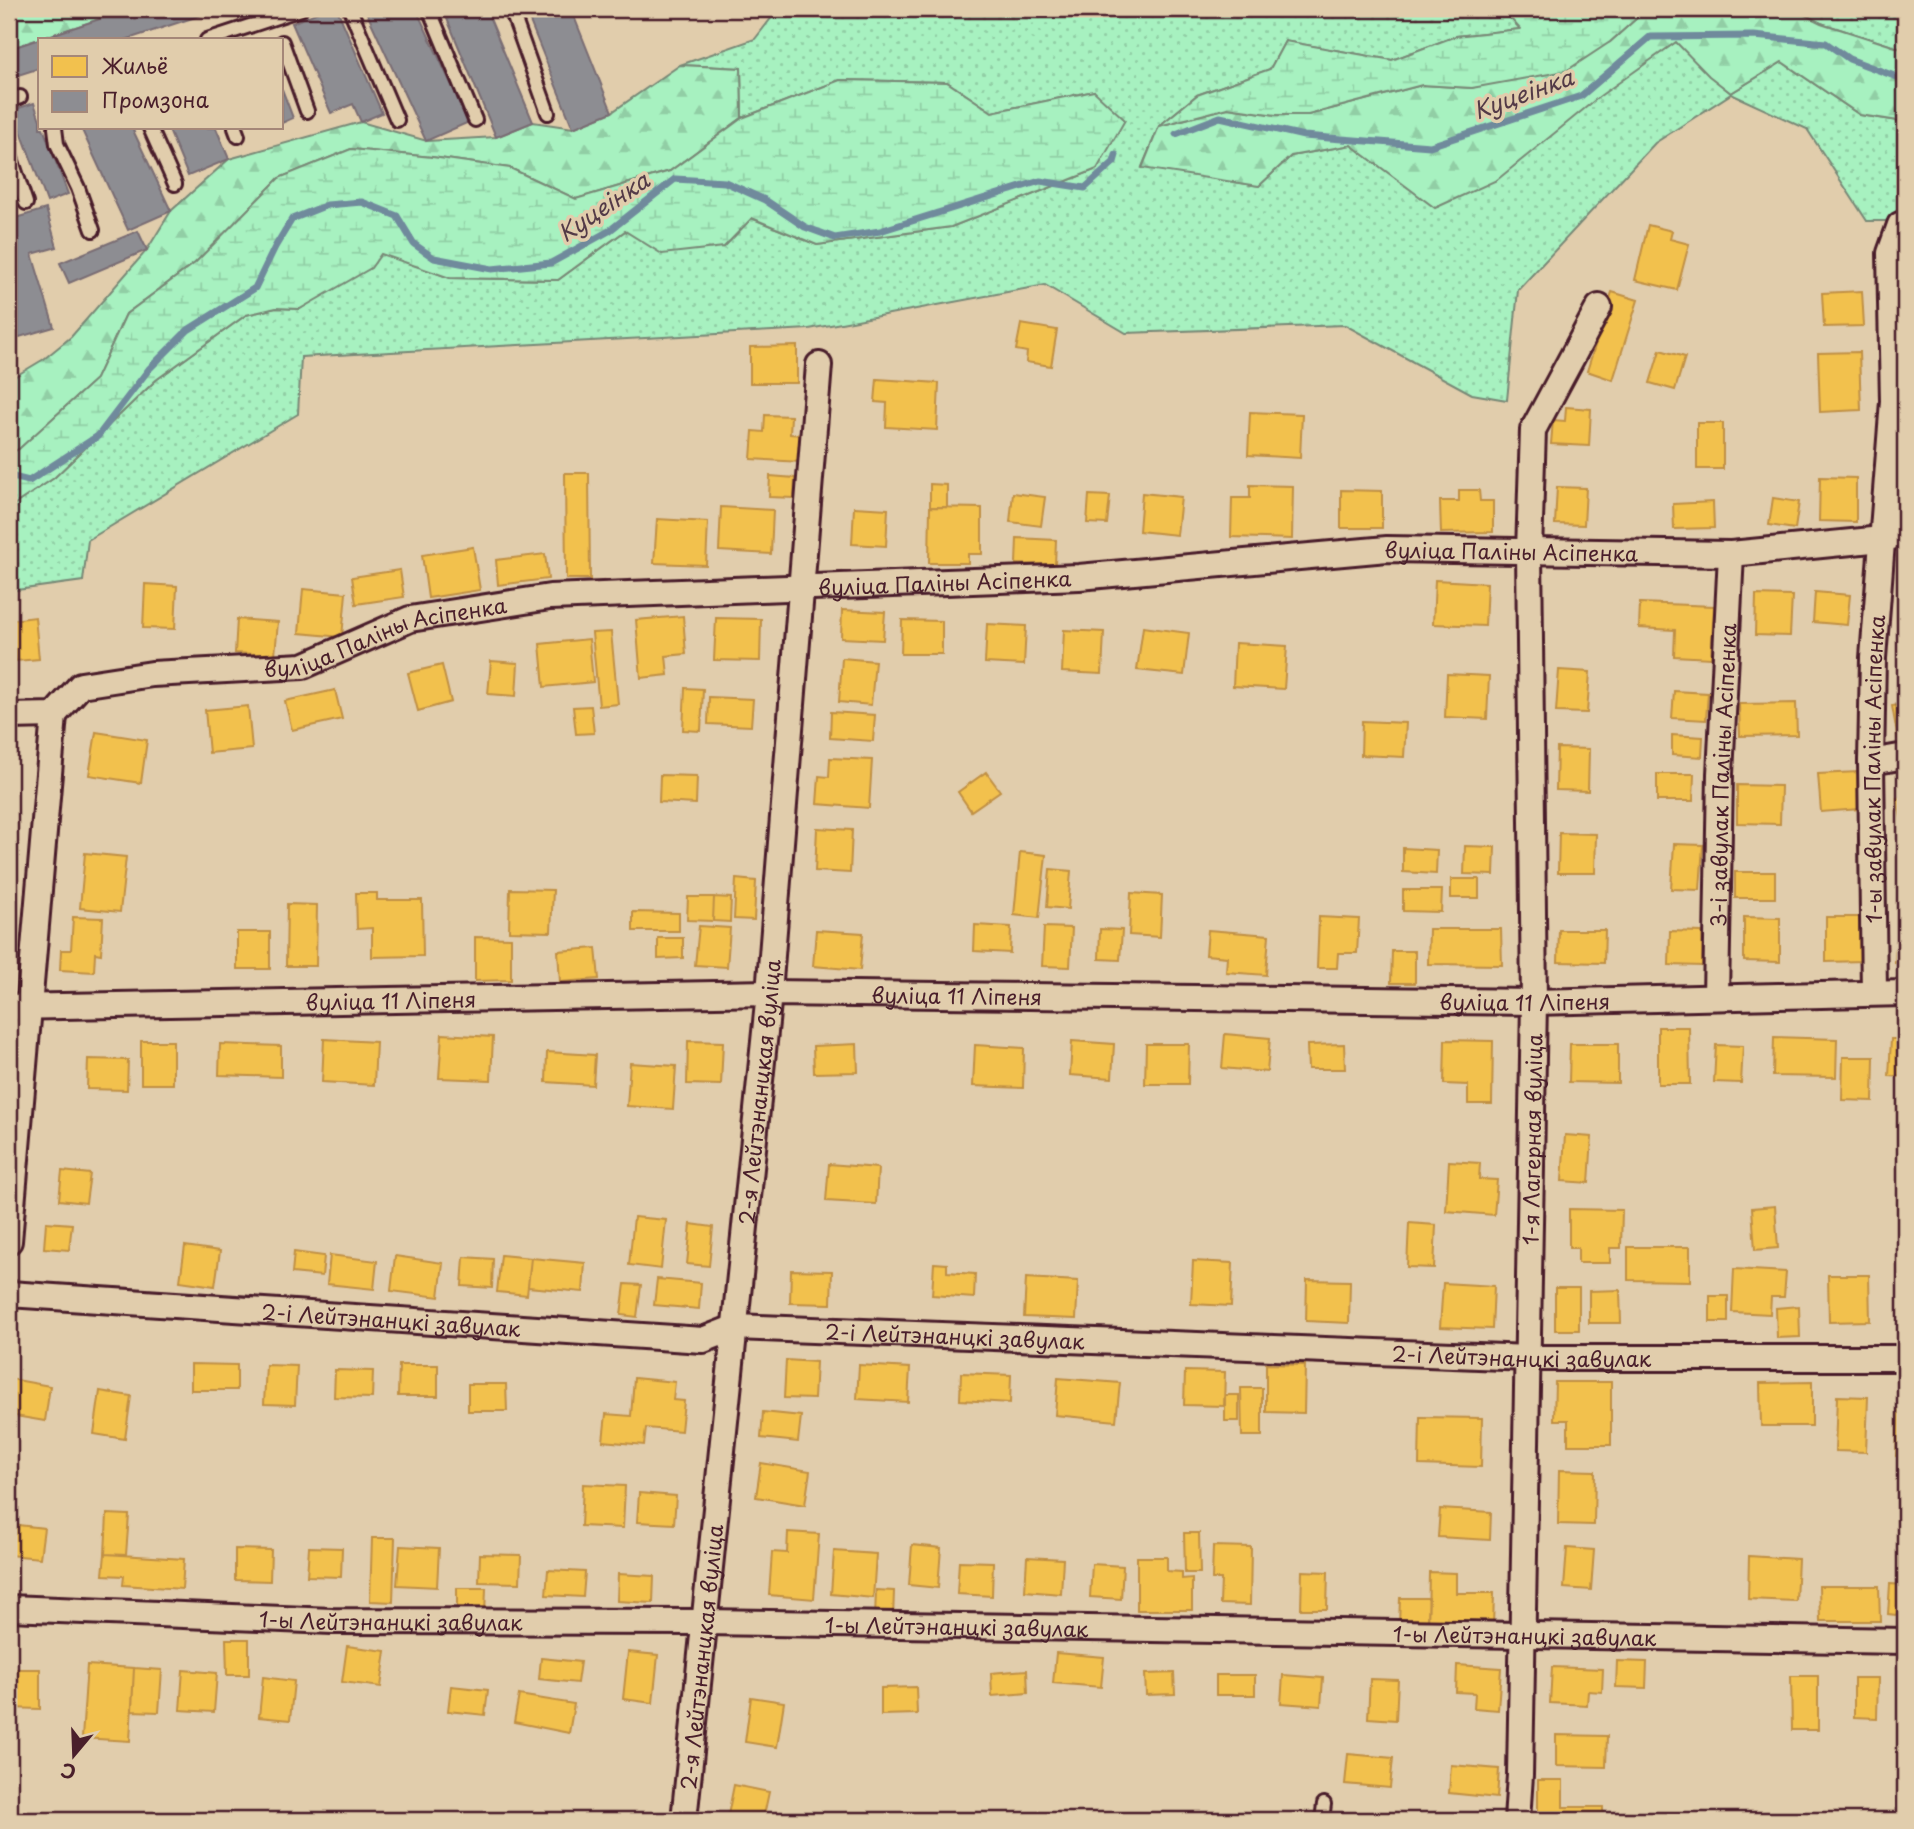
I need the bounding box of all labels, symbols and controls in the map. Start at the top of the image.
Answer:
legend [38,38,284,130]
text: Жильё [101,49,168,81]
water label: Куцеінка [1468,59,1579,127]
text: Промзона [102,83,209,115]
water label: Куцеінка [550,162,657,250]
street label: вуліца Паліны Асіпенка [1384,533,1638,569]
street label: вуліца Паліны Асіпенка [818,561,1072,603]
street label: вуліца Паліны Асіпенка [263,588,509,684]
street label: 1-ы завулак Паліны Асіпенка [1855,614,1892,924]
street label: 3-і завулак Паліны Асіпенка [1701,622,1744,927]
street label: 2-я Лейтэнанцкая вуліца [729,958,788,1226]
street label: вуліца 11 Ліпеня [871,978,1042,1012]
street label: вуліца 11 Ліпеня [305,982,476,1018]
street label: вуліца 11 Ліпеня [1439,984,1610,1018]
street label: 1-я Лагерная вуліца [1514,1033,1549,1245]
street label: 2-і Лейтэнанцкі завулак [261,1295,522,1344]
street label: 2-і Лейтэнанцкі завулак [825,1314,1086,1357]
street label: 2-і Лейтэнанцкі завулак [1391,1337,1652,1374]
street label: 2-я Лейтэнанцкая вуліца [671,1522,730,1791]
street label: 1-ы Лейтэнанцкі завулак [258,1602,523,1638]
street label: 1-ы Лейтэнанцкі завулак [825,1608,1089,1644]
street label: 1-ы Лейтэнанцкі завулак [1393,1617,1657,1653]
north arrow [38,1720,108,1790]
text: С [57,1756,79,1788]

